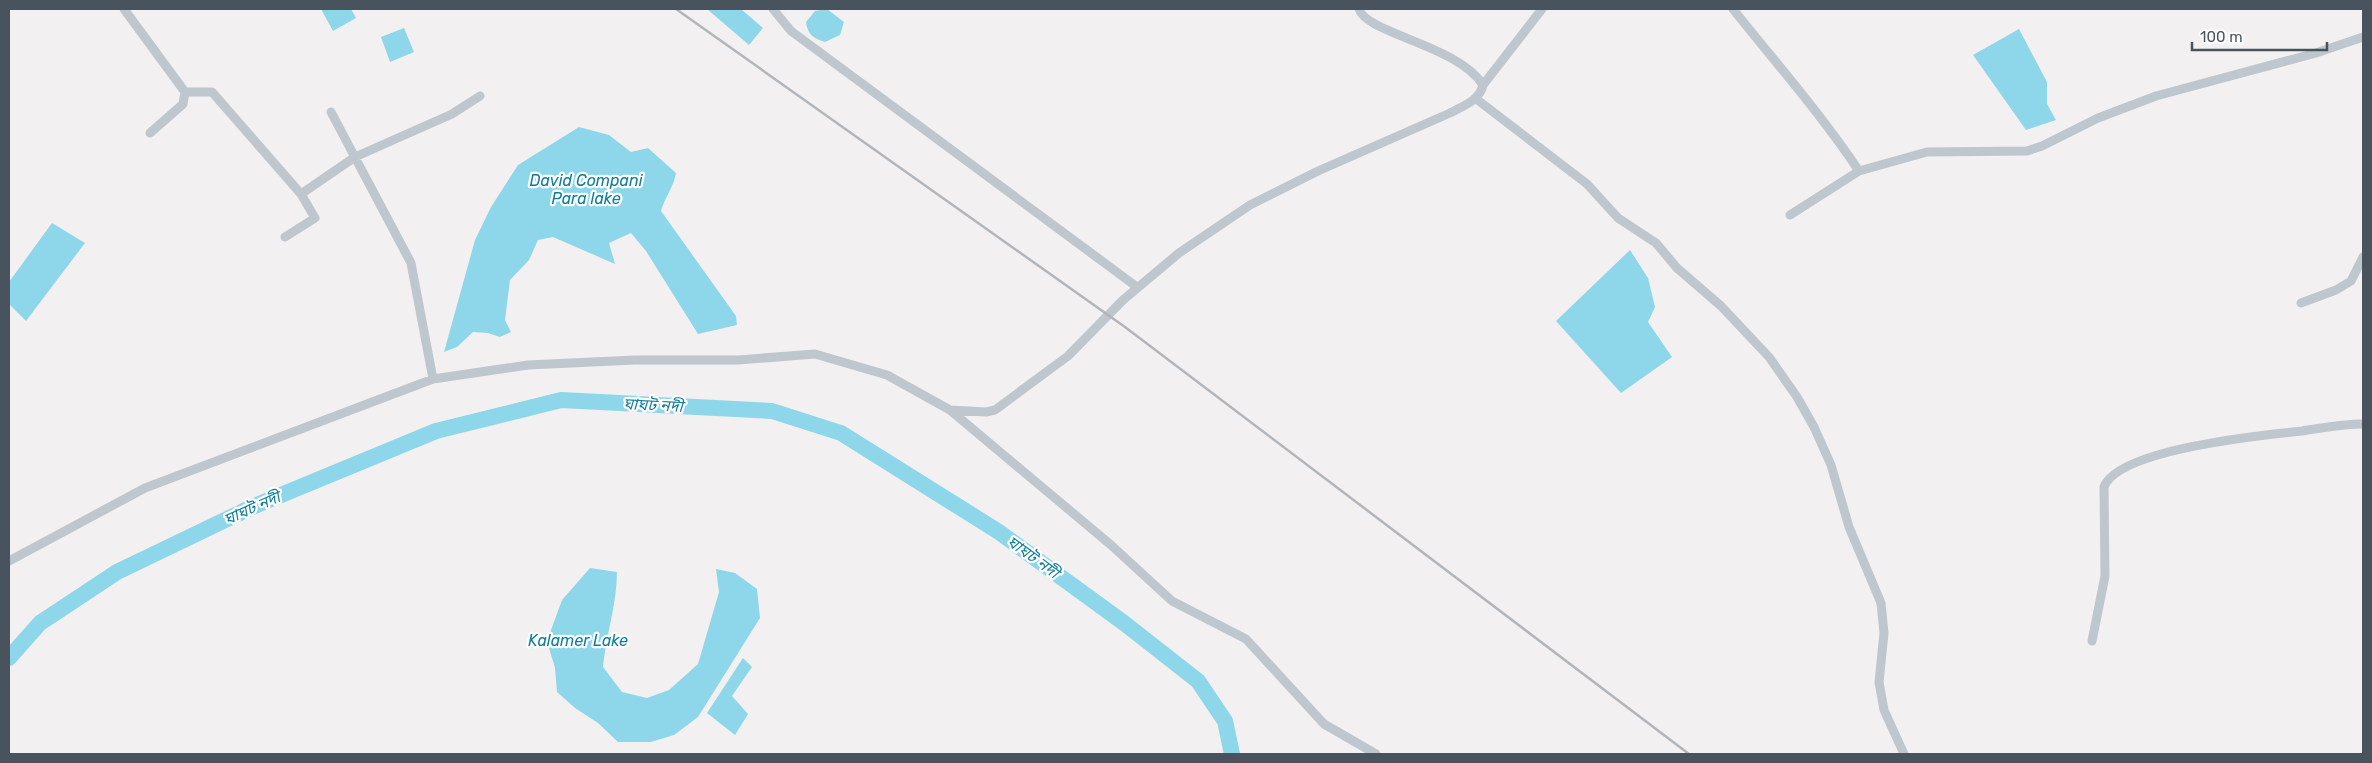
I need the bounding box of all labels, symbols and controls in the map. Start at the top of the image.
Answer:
scale bar [2192,20,2327,52]
text: 100 m [2200,28,2242,46]
water label: David Compani Para lake [529,171,644,208]
water label: ঘাঘট নদী [623,394,686,416]
water label: ঘাঘট নদী [221,486,286,529]
water label: ঘাঘট নদী [1003,532,1065,584]
water label: Kalamer Lake [528,631,628,650]

